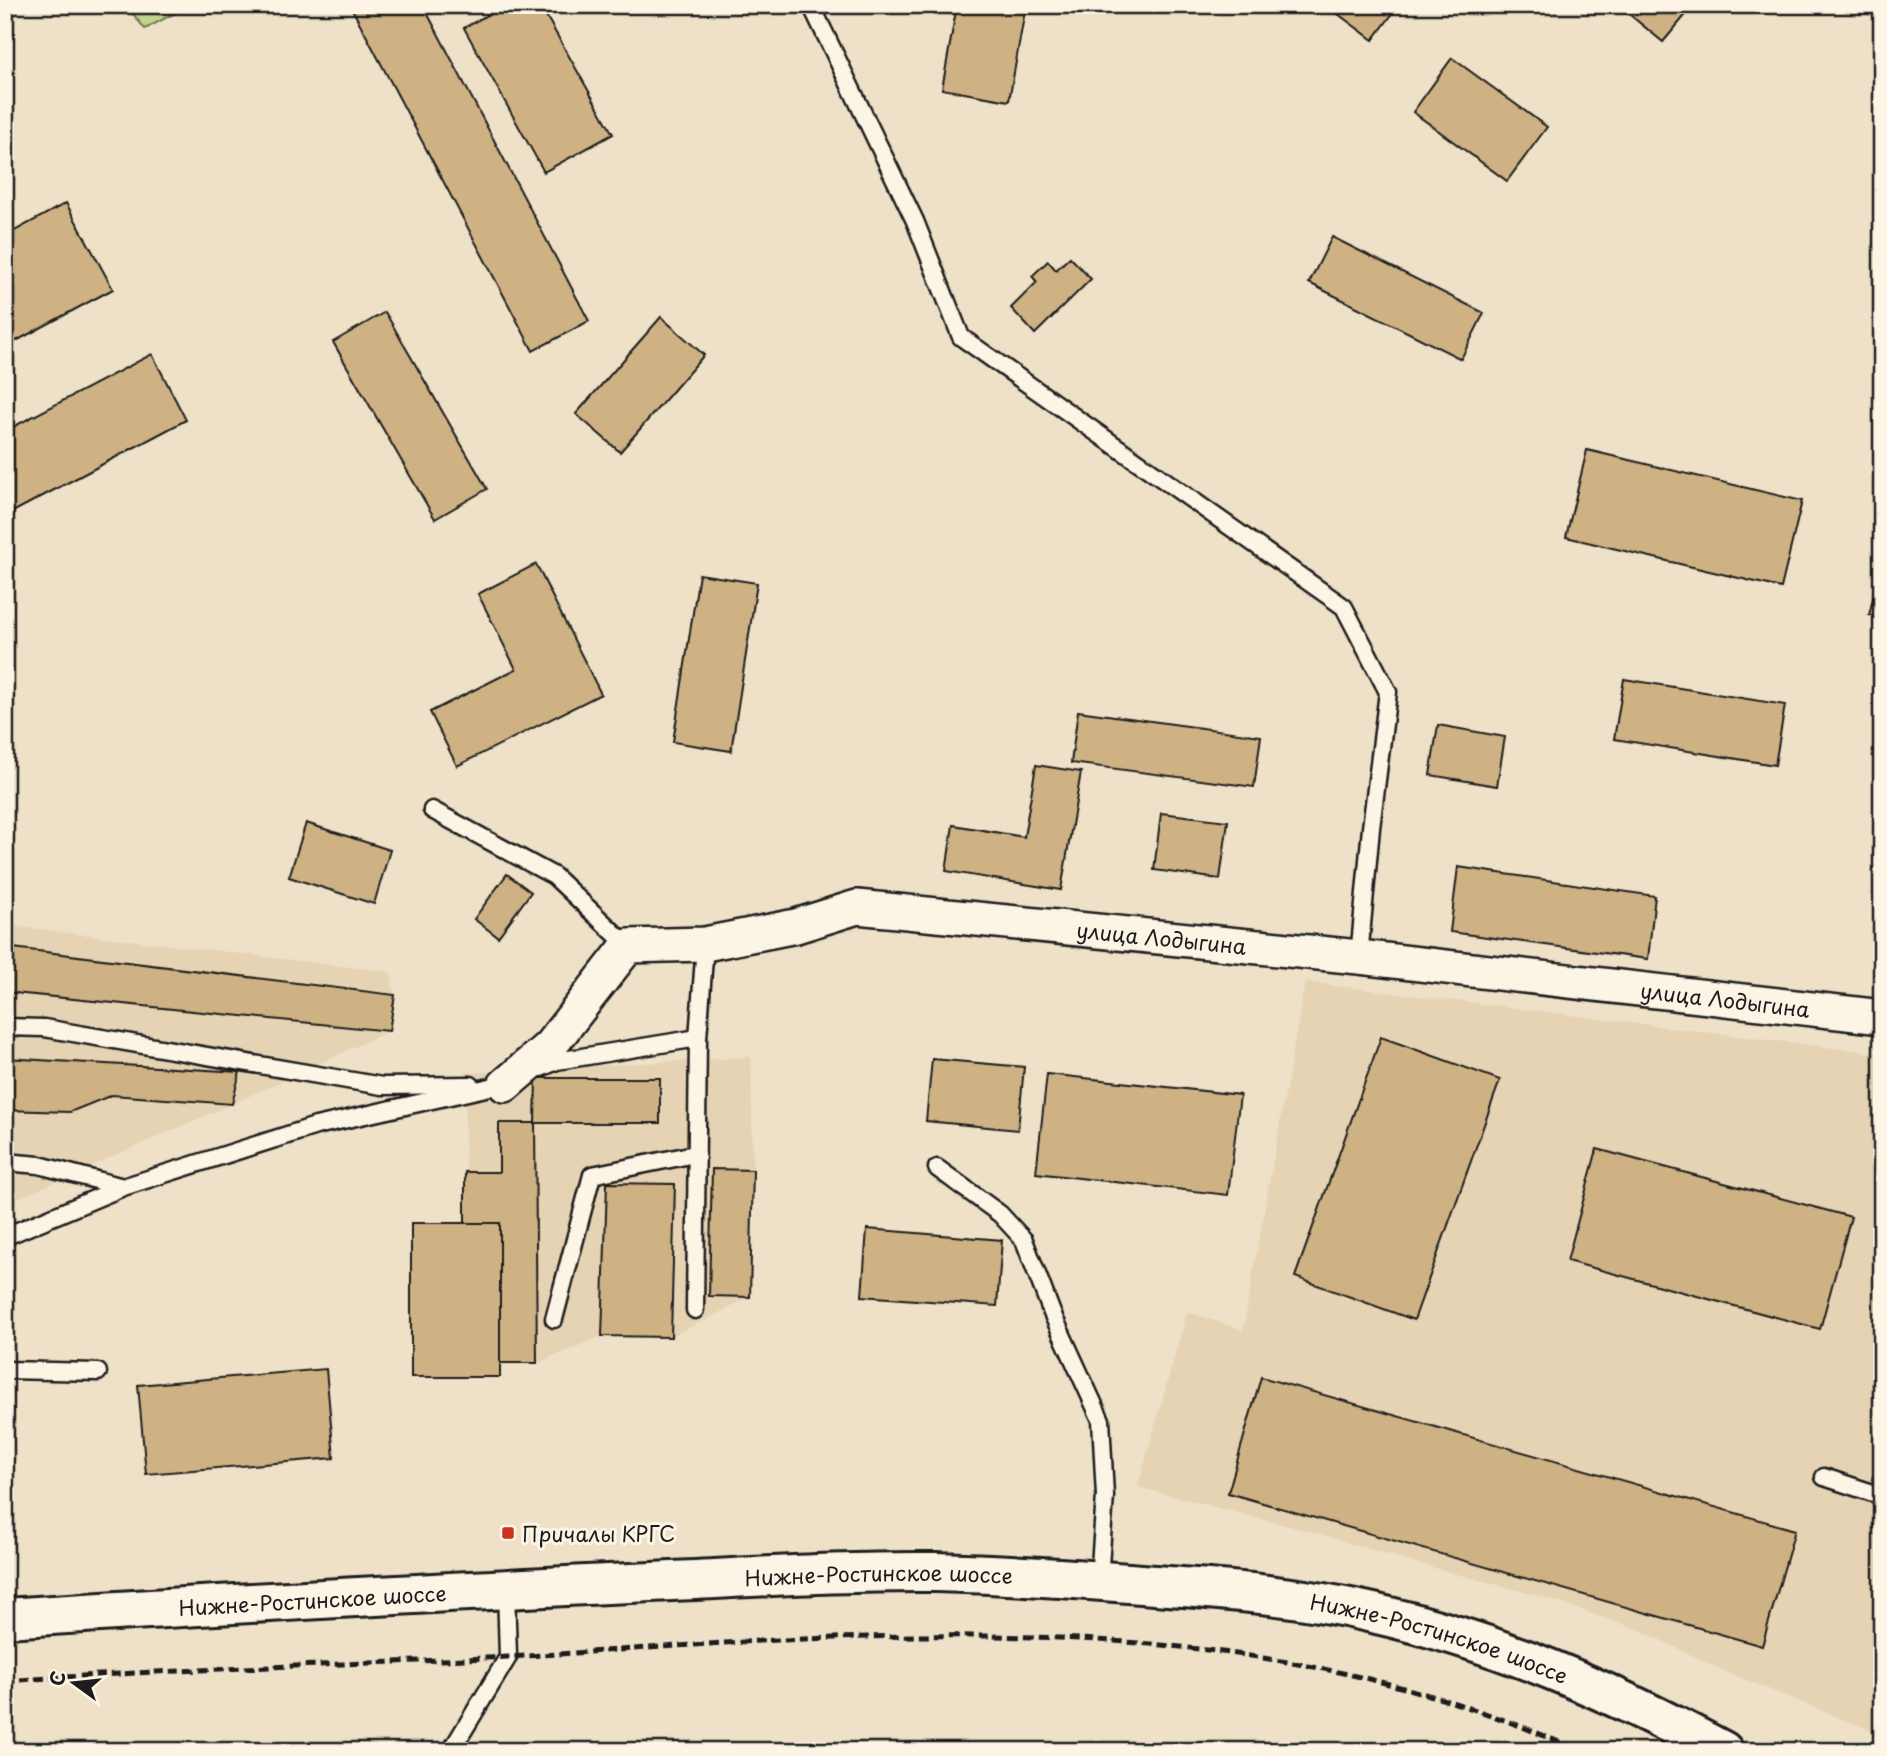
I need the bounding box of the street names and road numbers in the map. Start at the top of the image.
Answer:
street label: улица Лодыгина [1075,913,1249,962]
street label: улица Лодыгина [1639,973,1812,1025]
street label: Нижне-Ростинское шоссе [744,1556,1014,1593]
street label: Нижне-Ростинское шоссе [178,1576,447,1623]
street label: Нижне-Ростинское шоссе [1308,1585,1573,1691]

